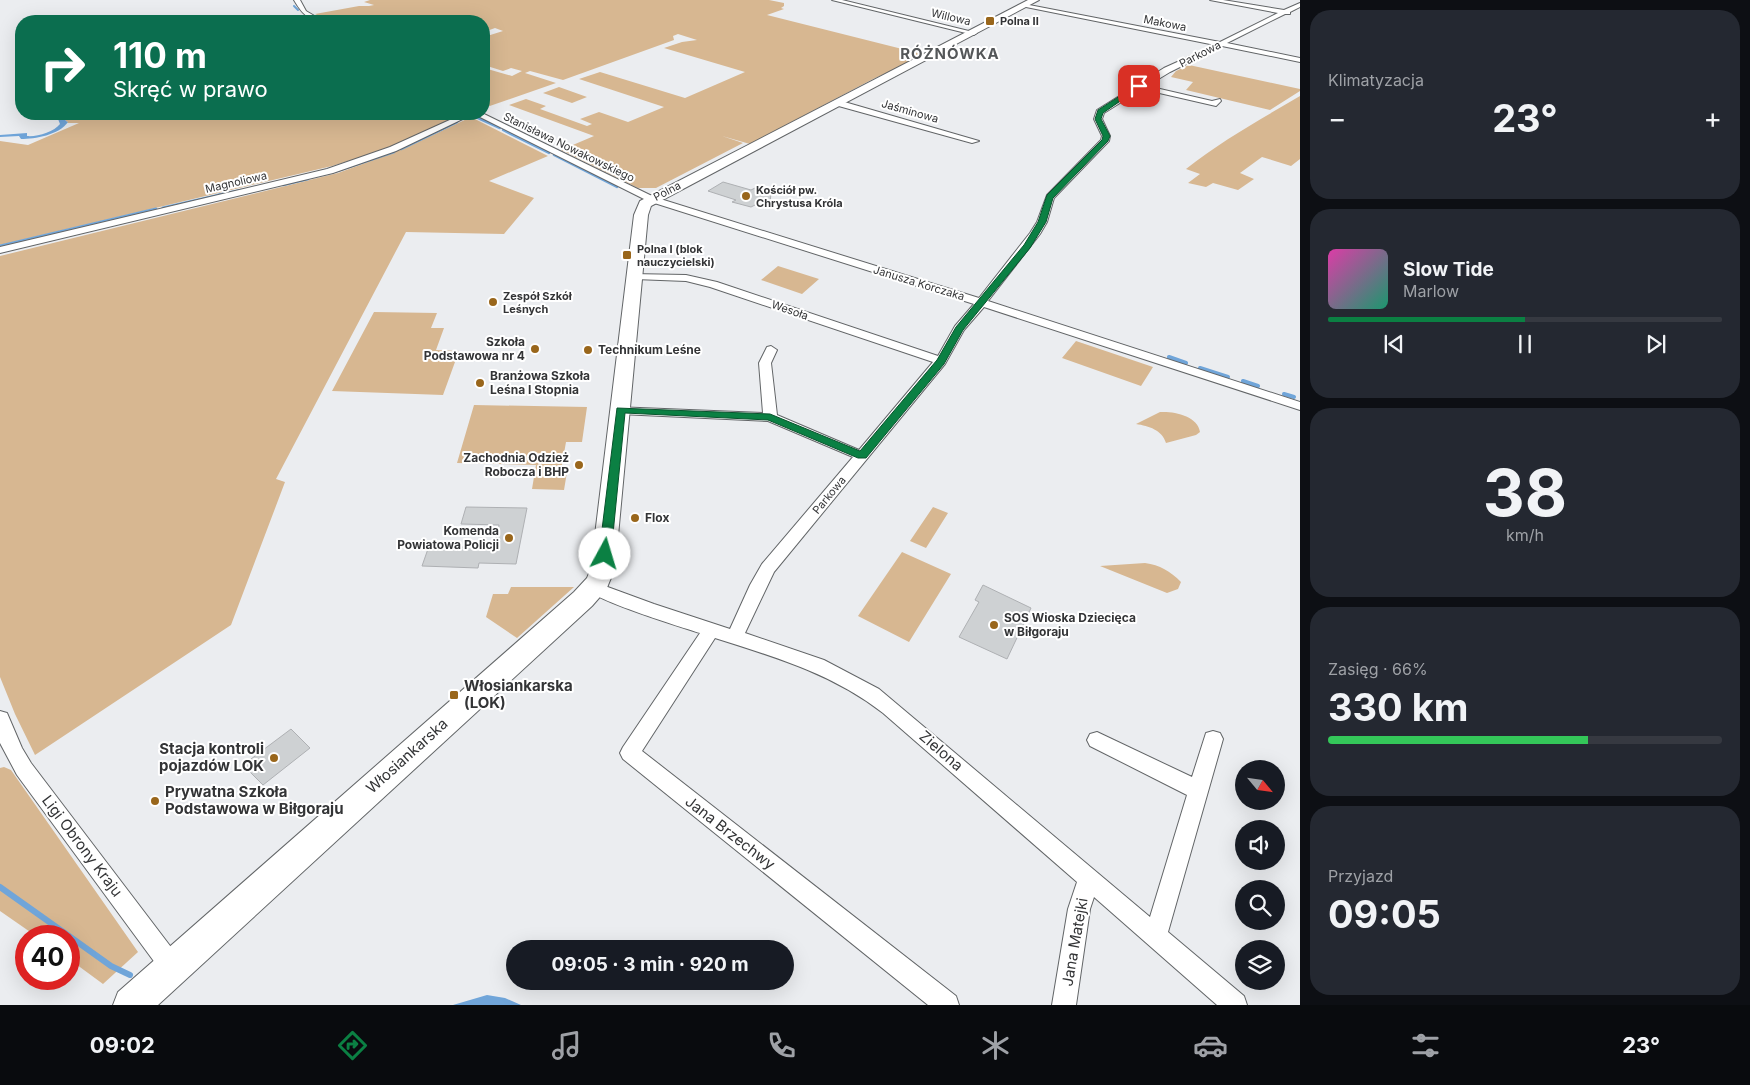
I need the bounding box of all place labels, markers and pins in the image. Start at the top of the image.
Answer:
place label: Polna II [1000,14,1039,28]
marker: Polna II [984,15,996,27]
pin [1118,65,1160,107]
place label: Kościół pw. Chrystusa Króla [756,183,843,210]
marker: Kościół pw. Chrystusa Króla [740,190,752,202]
place label: Polna I (blok nauczycielski) [637,242,715,269]
marker: Polna I (blok nauczycielski) [621,249,633,261]
place label: Zespół Szkół Leśnych [503,289,573,316]
marker: Zespół Szkół Leśnych [487,296,499,308]
place label: Szkoła Podstawowa nr 4 [424,334,525,363]
place label: Technikum Leśne [598,342,701,357]
marker: Szkoła Podstawowa nr 4 [529,343,541,355]
marker: Technikum Leśne [582,344,594,356]
place label: Branżowa Szkoła Leśna I Stopnia [490,368,590,397]
marker: Branżowa Szkoła Leśna I Stopnia [474,377,486,389]
place label: Zachodnia Odzież Robocza i BHP [463,450,569,479]
marker: Zachodnia Odzież Robocza i BHP [573,459,585,471]
place label: Flox [645,510,669,525]
marker: Flox [629,512,641,524]
place label: Komenda Powiatowa Policji [397,523,499,552]
marker: Komenda Powiatowa Policji [503,532,515,544]
place label: SOS Wioska Dziecięca w Biłgoraju [1004,610,1136,639]
marker: SOS Wioska Dziecięca w Biłgoraju [988,619,1000,631]
place label: Włosiankarska (LOK) [464,676,573,712]
marker: Włosiankarska (LOK) [448,689,460,701]
place label: Stacja kontroli pojazdów LOK [159,739,264,775]
marker: Stacja kontroli pojazdów LOK [268,752,280,764]
place label: Prywatna Szkoła Podstawowa w Biłgoraju [165,782,344,818]
marker: Prywatna Szkoła Podstawowa w Biłgoraju [149,795,161,807]

